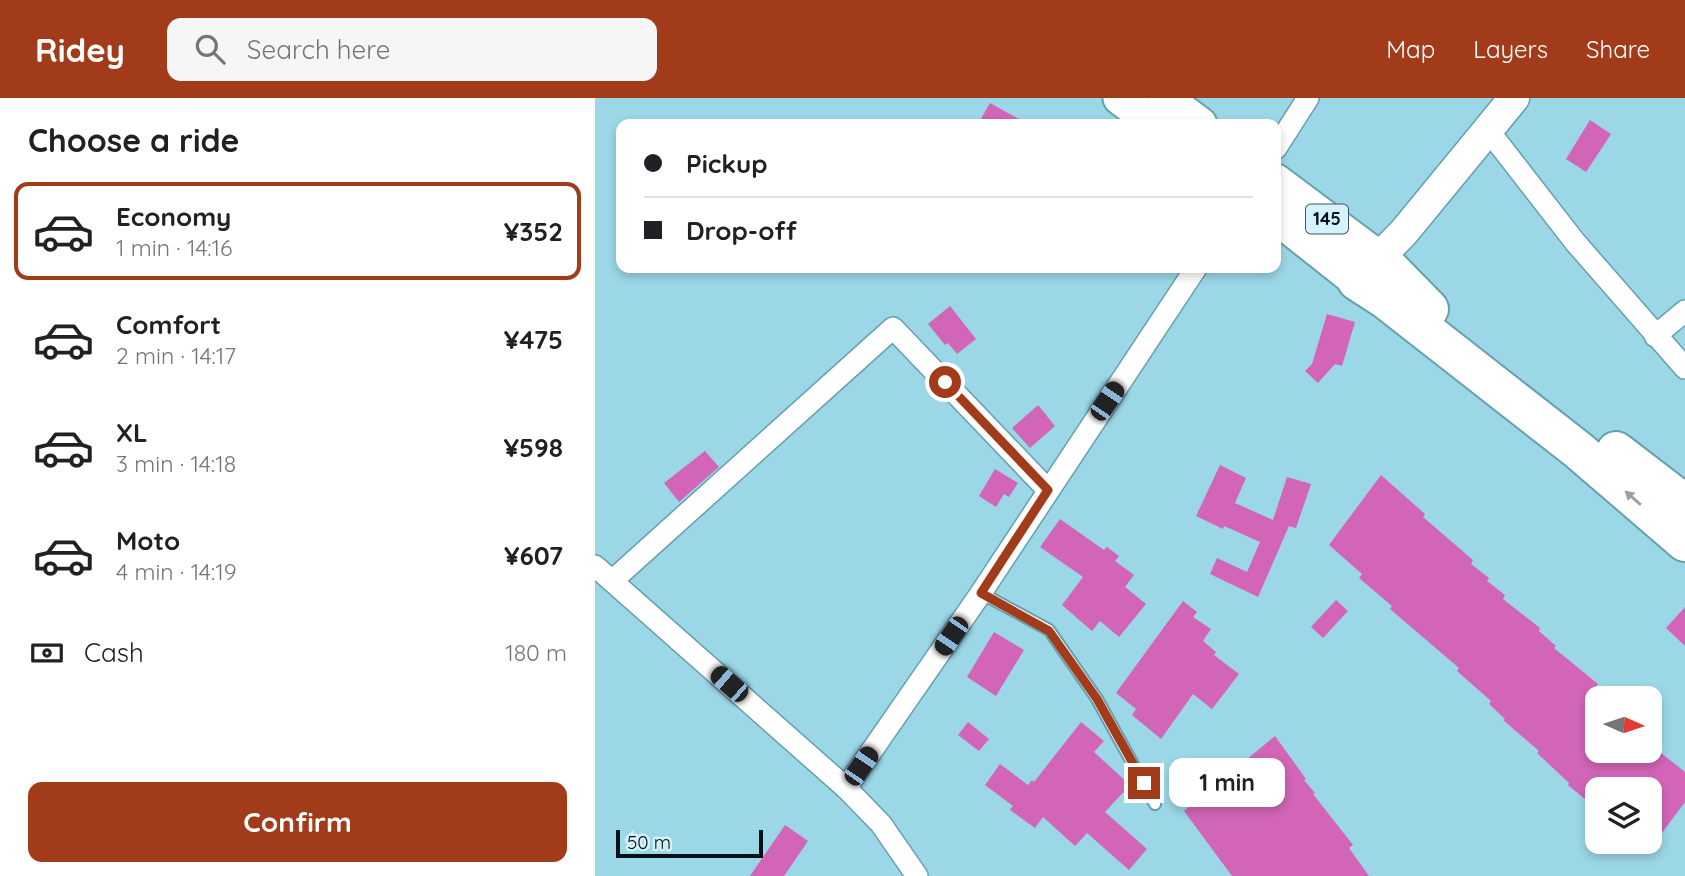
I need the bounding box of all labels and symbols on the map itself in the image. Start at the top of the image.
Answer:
road number: 145 [1306,204,1348,234]
route start [929,366,961,398]
car [1087,378,1128,424]
one-way arrow [1625,491,1642,506]
car [931,613,972,659]
car [707,662,752,706]
north arrow [1585,686,1663,763]
car [841,743,882,789]
callout: 1 min [1169,758,1284,808]
route end [1128,767,1160,799]
scale bar [616,827,763,859]

